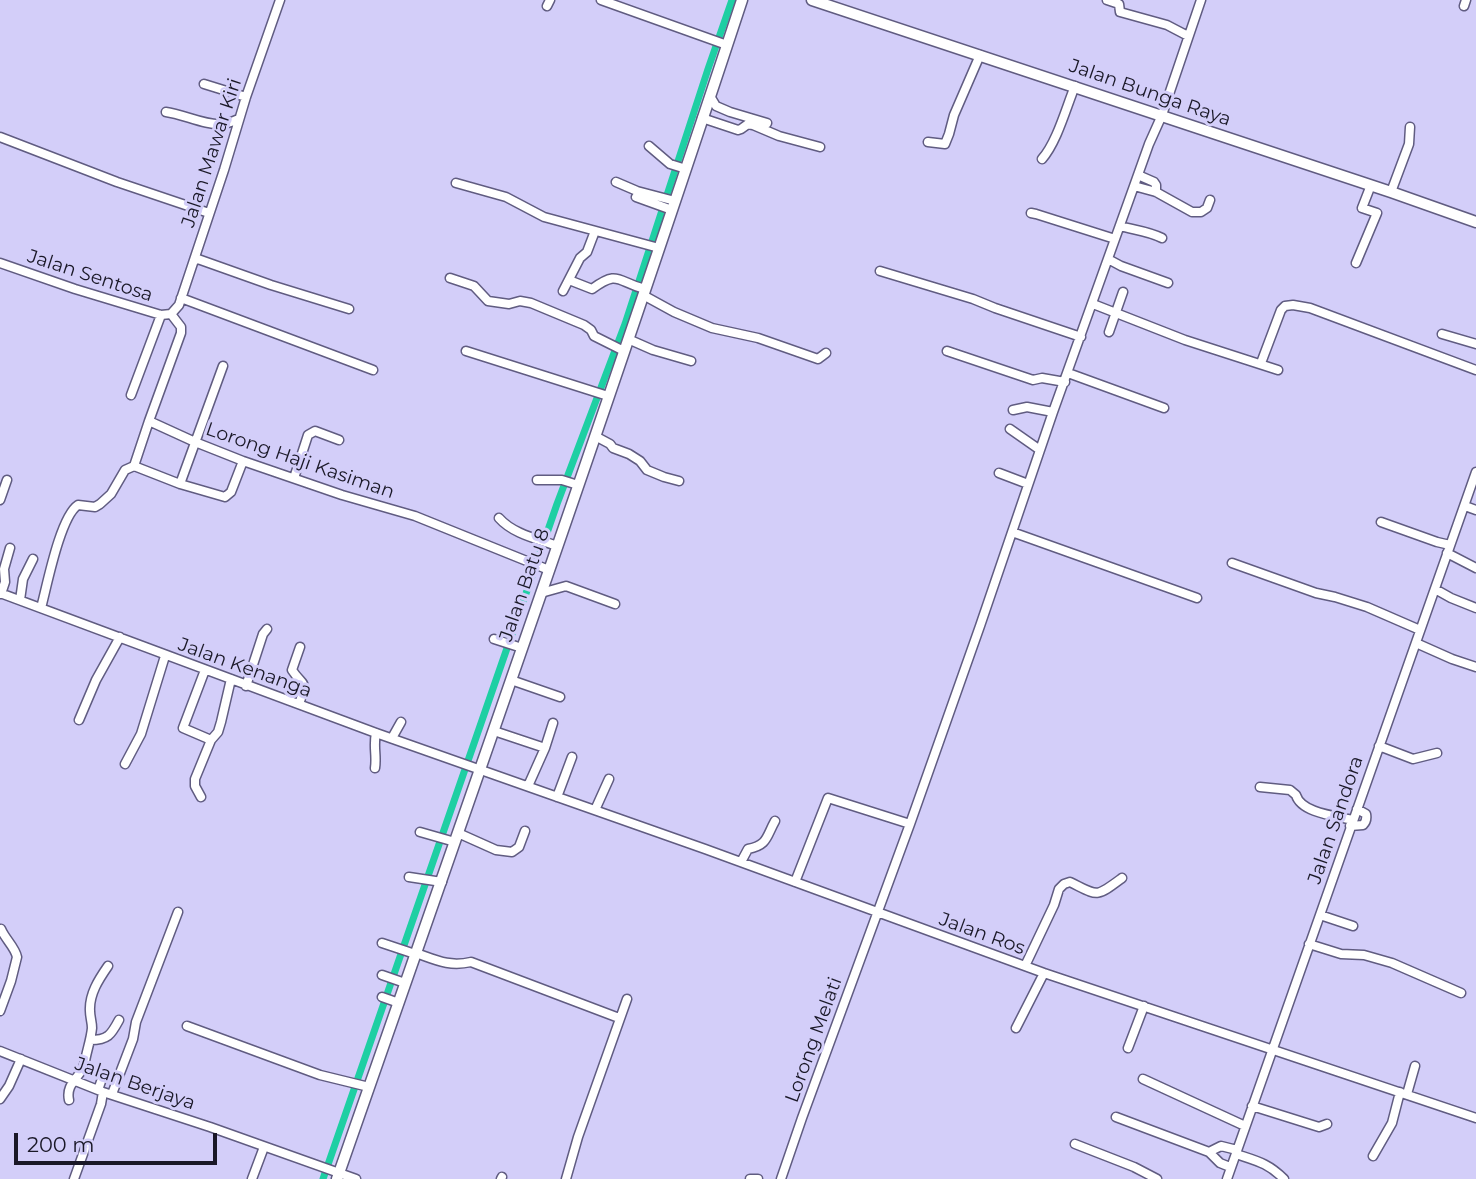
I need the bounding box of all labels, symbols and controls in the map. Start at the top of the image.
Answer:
street label: Jalan Bunga Raya [1066,55,1234,131]
street label: Jalan Mawar Kiri [177,76,247,230]
street label: Jalan Sentosa [24,245,156,307]
street label: Lorong Haji Kasiman [203,418,397,504]
street label: Jalan Batu 8 [495,526,555,644]
street label: Jalan Kenanga [175,633,315,703]
street label: Jalan Sandora [1303,753,1369,887]
street label: Jalan Ros [936,908,1028,960]
street label: Lorong Melati [781,974,847,1106]
street label: Jalan Berjaya [72,1053,198,1115]
scale bar [18,1120,220,1164]
text: 200 m [27,1132,94,1157]

